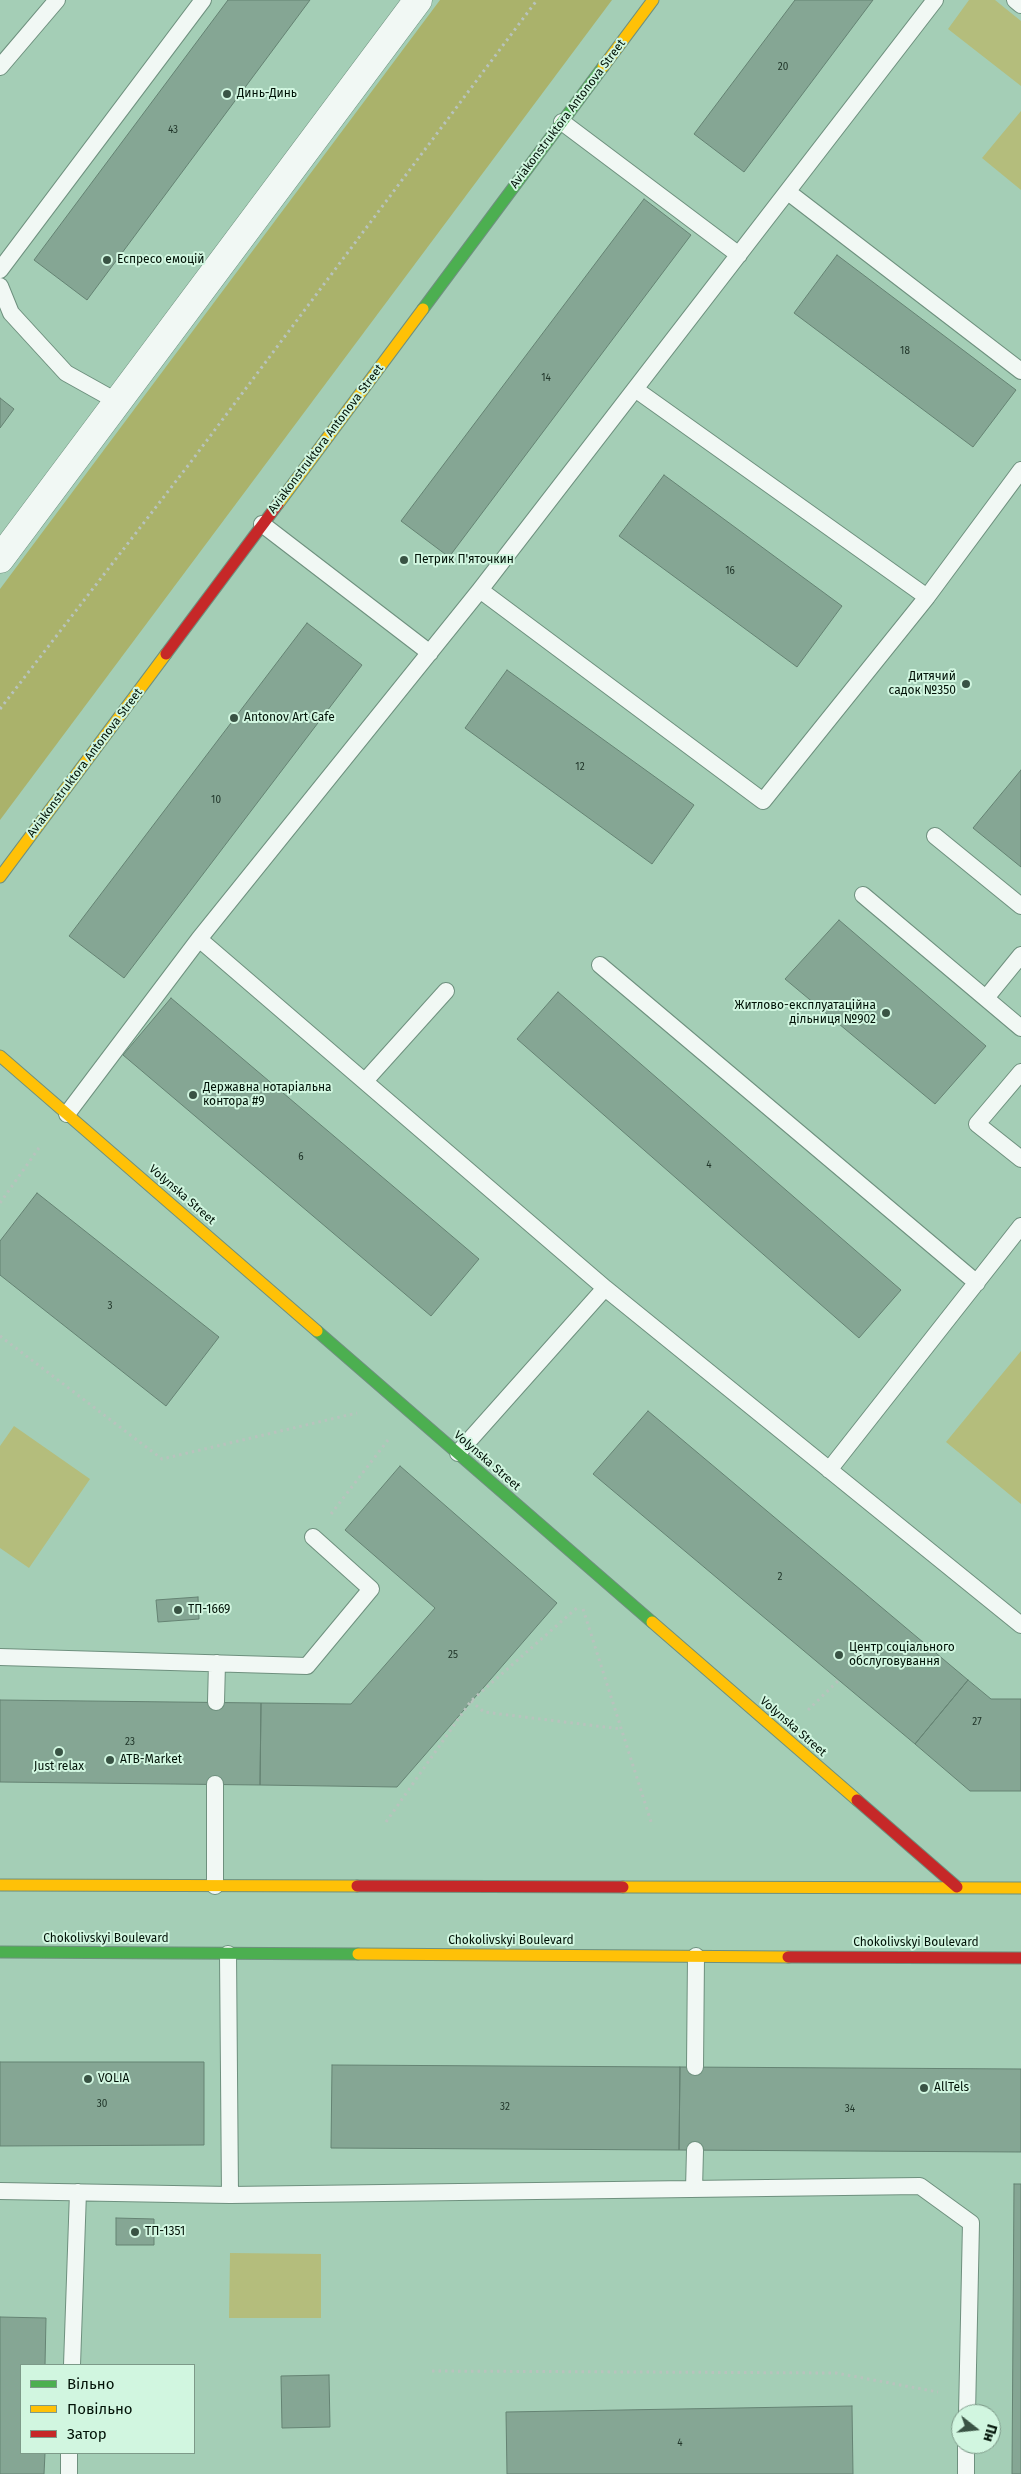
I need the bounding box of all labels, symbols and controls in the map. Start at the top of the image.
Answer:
street label: Aviakonstruktora Antonova Street [507,37,629,191]
house number: 20 [778,61,788,73]
place label: Динь-Динь [237,87,297,101]
marker: Динь-Динь [221,88,233,100]
house number: 43 [168,124,178,136]
place label: Еспресо емоцій [117,253,205,267]
marker: Еспресо емоцій [101,254,113,266]
house number: 18 [900,345,910,357]
street label: Aviakonstruktora Antonova Street [265,362,387,516]
house number: 14 [541,372,551,384]
place label: Петрик П'яточкин [414,553,514,567]
marker: Петрик П'яточкин [398,554,410,566]
house number: 16 [725,565,735,577]
place label: Дитячий садок №350 [889,670,956,698]
marker: Дитячий садок №350 [960,678,972,690]
street label: Aviakonstruktora Antonova Street [24,686,146,840]
place label: Antonov Art Cafe [244,711,335,725]
marker: Antonov Art Cafe [228,712,240,724]
house number: 12 [575,761,585,773]
house number: 10 [211,794,221,806]
place label: Житлово-експлуатаційна дільниця №902 [735,999,876,1027]
marker: Житлово-експлуатаційна дільниця №902 [880,1007,892,1019]
place label: Державна нотаріальна контора #9 [203,1081,332,1109]
marker: Державна нотаріальна контора #9 [187,1089,199,1101]
house number: 6 [298,1151,304,1163]
house number: 4 [706,1159,712,1171]
street label: Volynska Street [146,1162,218,1228]
house number: 3 [108,1300,112,1312]
street label: Volynska Street [451,1428,523,1494]
house number: 2 [778,1571,782,1583]
place label: ТП-1669 [188,1603,230,1617]
marker: ТП-1669 [172,1604,184,1616]
place label: Центр соціального обслуговування [849,1641,955,1669]
house number: 25 [448,1649,458,1661]
marker: Центр соціального обслуговування [833,1649,845,1661]
street label: Volynska Street [757,1694,829,1760]
house number: 27 [972,1716,982,1728]
house number: 23 [125,1736,135,1748]
marker: Just relax [53,1746,65,1758]
place label: ATB-Market [120,1753,182,1767]
marker: ATB-Market [104,1754,116,1766]
place label: Just relax [34,1760,84,1774]
street label: Chokolivskyi Boulevard [43,1932,169,1946]
street label: Chokolivskyi Boulevard [448,1934,574,1948]
street label: Chokolivskyi Boulevard [853,1936,979,1950]
place label: VOLIA [98,2072,129,2086]
marker: VOLIA [82,2073,94,2085]
place label: AllTels [934,2081,969,2095]
marker: AllTels [918,2082,930,2094]
house number: 30 [97,2098,107,2110]
house number: 32 [500,2101,510,2113]
house number: 34 [845,2103,855,2115]
place label: ТП-1351 [145,2225,185,2239]
marker: ТП-1351 [129,2226,141,2238]
legend [20,2364,195,2454]
text: Вільно [67,2375,114,2393]
text: Повільно [67,2400,133,2418]
north arrow [951,2404,1001,2454]
text: Пн [979,2422,1001,2444]
text: Затор [67,2425,107,2443]
house number: 4 [677,2437,683,2449]

